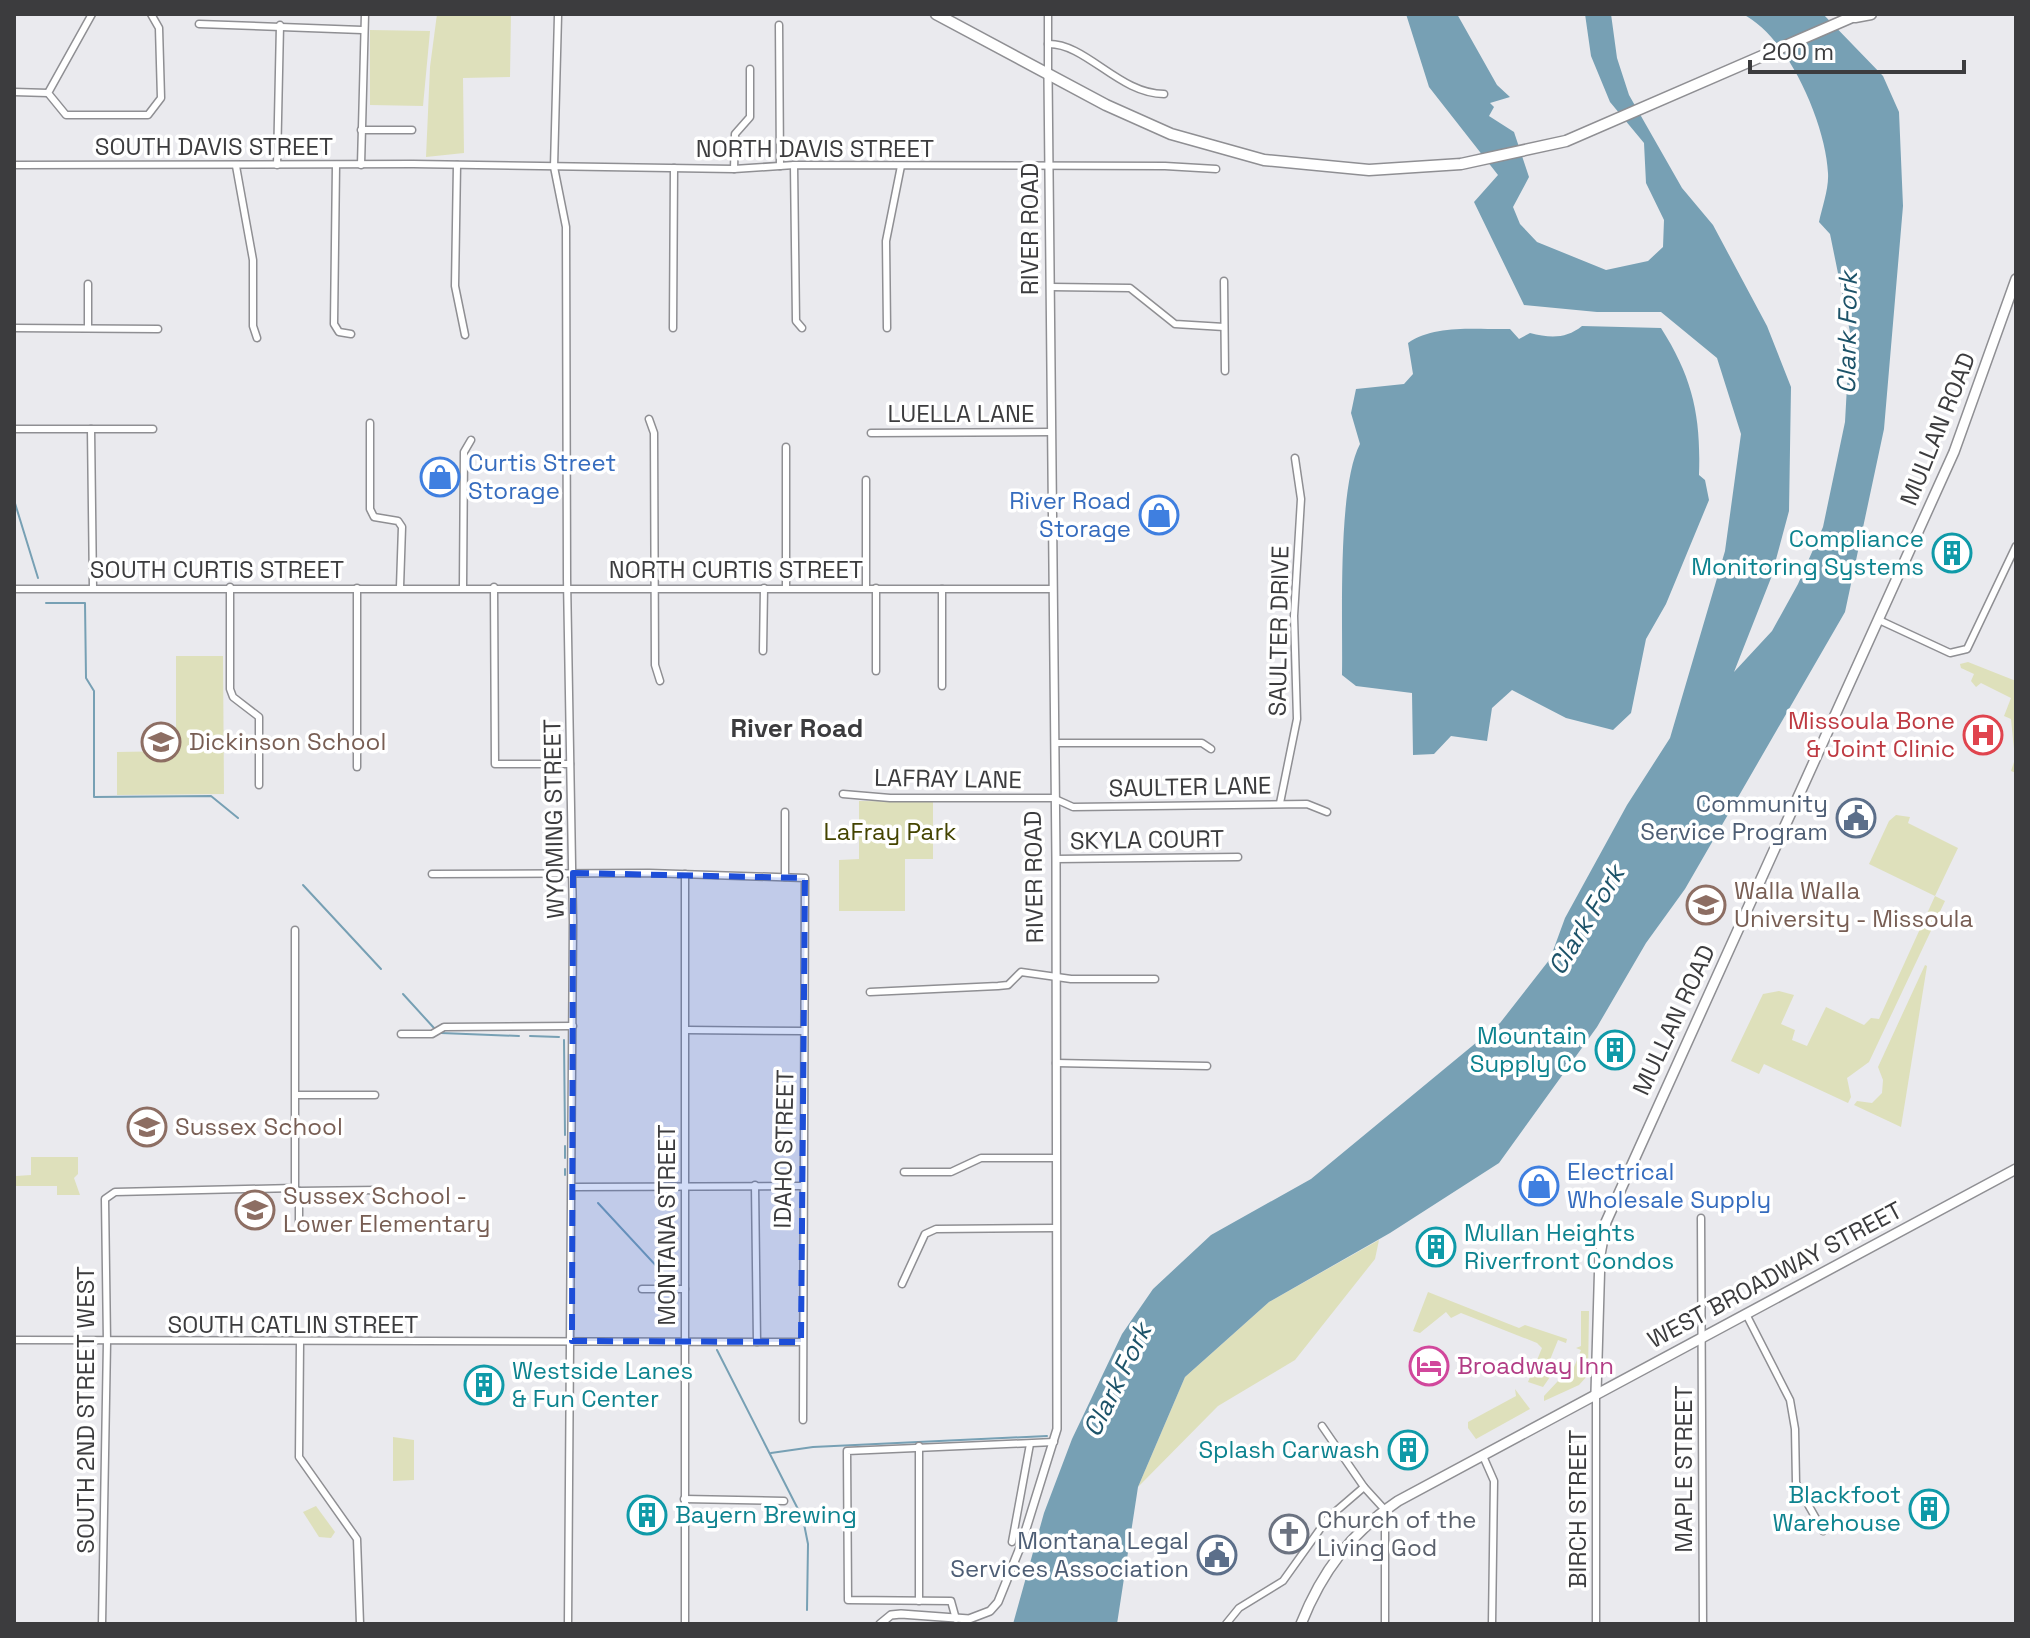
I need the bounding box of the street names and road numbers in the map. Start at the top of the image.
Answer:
street label: SOUTH DAVIS STREET [95,131,333,162]
street label: NORTH DAVIS STREET [696,133,934,164]
street label: RIVER ROAD [1014,163,1045,295]
street label: MULLAN ROAD [1893,348,1982,510]
street label: LUELLA LANE [887,398,1035,429]
street label: SAULTER DRIVE [1262,545,1295,717]
street label: SOUTH CURTIS STREET [90,554,344,585]
street label: NORTH CURTIS STREET [609,554,863,585]
street label: WYOMING STREET [536,719,571,919]
street label: LAFRAY LANE [874,762,1022,795]
street label: SAULTER LANE [1108,770,1272,803]
street label: RIVER ROAD [1017,810,1050,944]
street label: SKYLA COURT [1069,823,1225,856]
street label: MULLAN ROAD [1625,940,1722,1100]
street label: IDAHO STREET [767,1069,800,1229]
street label: MONTANA STREET [651,1124,682,1326]
street label: WEST BROADWAY STREET [1642,1194,1908,1355]
street label: SOUTH 2ND STREET WEST [70,1266,101,1554]
street label: SOUTH CATLIN STREET [168,1309,418,1340]
street label: MAPLE STREET [1668,1385,1699,1553]
street label: BIRCH STREET [1562,1430,1593,1588]

